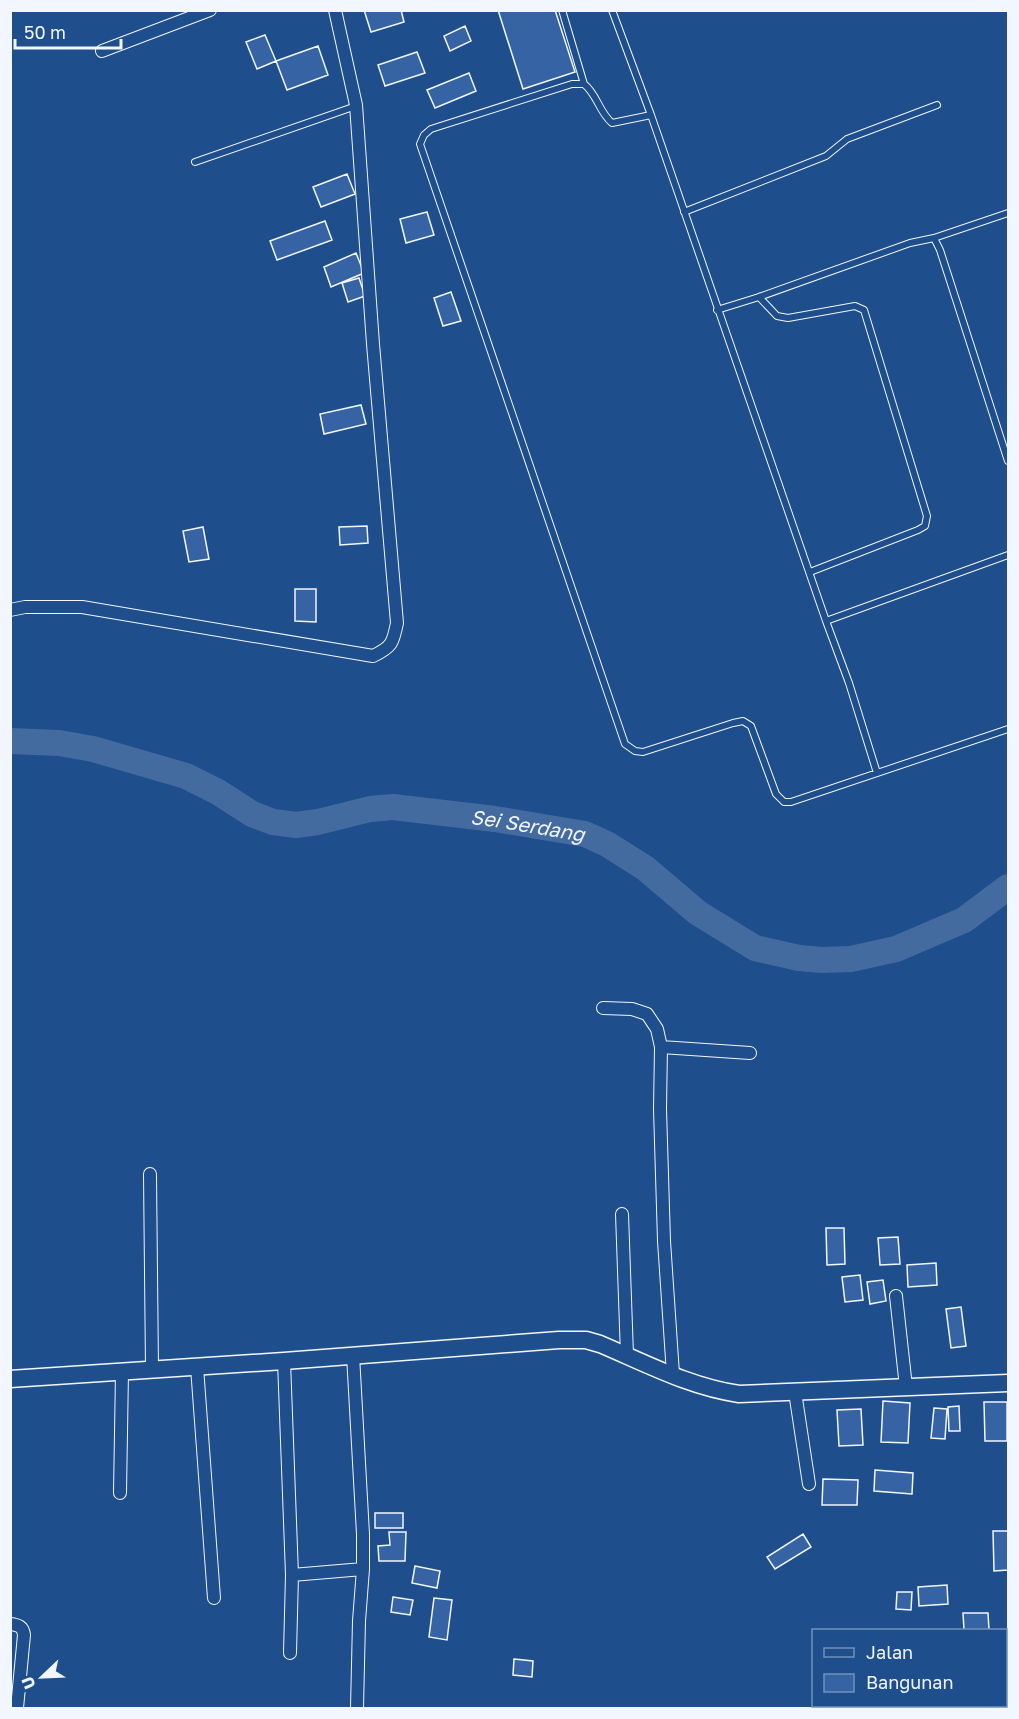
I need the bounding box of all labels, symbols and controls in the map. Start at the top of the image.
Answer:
scale bar [15,12,122,50]
text: 50 m [24,21,66,43]
water label: Sei Serdang [469,804,588,847]
legend [812,1629,1007,1707]
text: Jalan [866,1641,913,1663]
north arrow [12,1647,72,1707]
text: Bangunan [866,1671,954,1693]
text: U [17,1674,40,1692]

